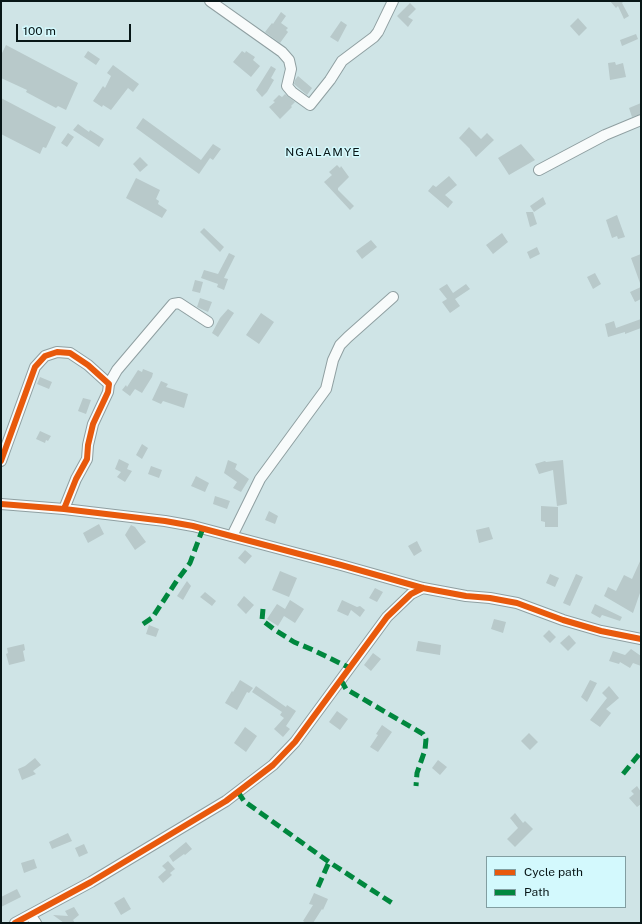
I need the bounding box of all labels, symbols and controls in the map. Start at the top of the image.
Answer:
scale bar [18,16,133,42]
text: 100 m [23,24,56,38]
district label: NGALAMYE [285,145,361,159]
legend [486,856,626,908]
text: Cycle path [524,865,583,879]
text: Path [524,885,550,899]

